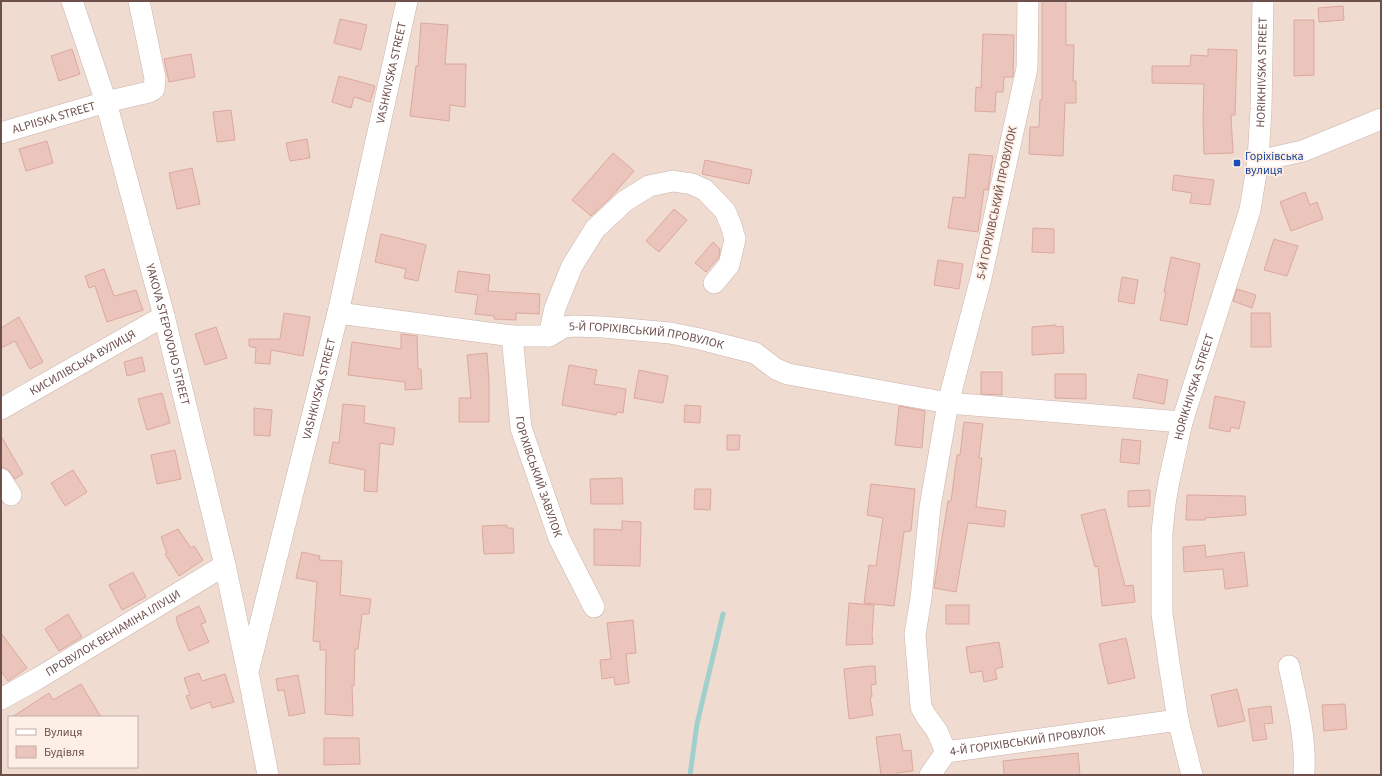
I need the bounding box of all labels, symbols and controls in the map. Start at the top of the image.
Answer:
street label: HORIKHIVSKA STREET [1251,16,1271,128]
street label: VASHKIVSKA STREET [372,20,411,125]
street label: ALPIISKA STREET [10,97,98,138]
street label: 5-Й ГОРІХІВСЬКИЙ ПРОВУЛОК [972,125,1022,281]
place label: Горіхівська вулиця [1245,148,1303,179]
marker: Горіхівська вулиця [1232,158,1242,168]
street label: YAKOVA STEPOVOHO STREET [141,260,194,408]
street label: 5-Й ГОРІХІВСЬКИЙ ПРОВУЛОК [568,317,726,353]
street label: КИСИЛІВСЬКА ВУЛИЦЯ [26,325,139,399]
street label: HORIKHIVSKA STREET [1170,331,1218,442]
street label: VASHKIVSKA STREET [298,336,340,441]
street label: ГОРІХІВСЬКИЙ ЗАВУЛОК [511,415,567,540]
street label: ПРОВУЛОК ВЕНІАМІНА ІЛІУЦИ [42,585,184,680]
legend [8,716,138,768]
street label: 4-Й ГОРІХІВСЬКИЙ ПРОВУЛОК [949,722,1106,760]
text: Вулиця [44,724,82,741]
text: Будівля [44,744,84,761]

